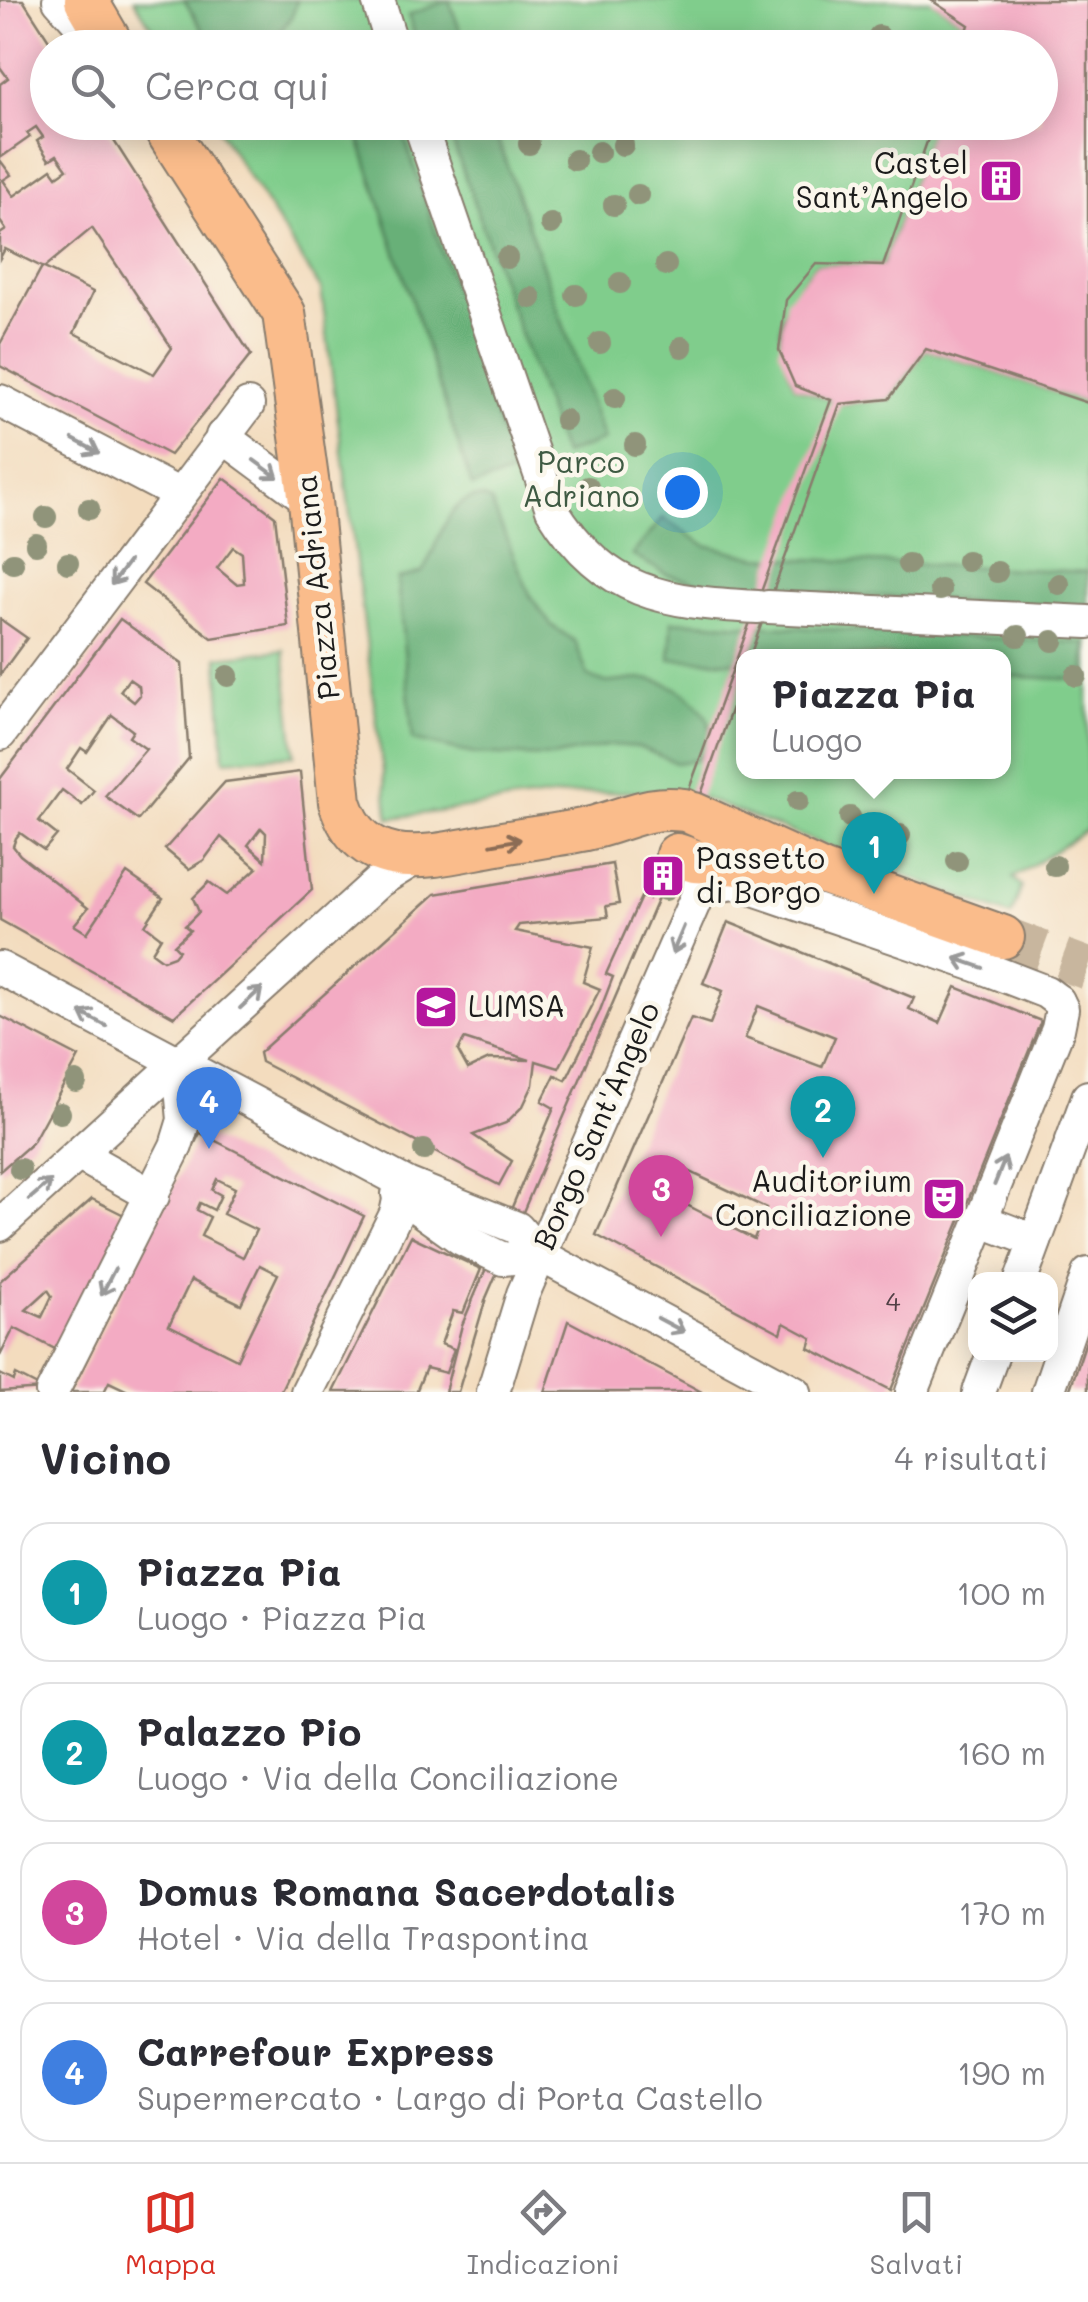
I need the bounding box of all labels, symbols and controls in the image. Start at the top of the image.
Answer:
search box [30,30,1058,140]
icon: search [65,58,120,113]
text: Cerca qui [145,60,330,110]
place label: Castel Sant’Angelo [796,142,968,216]
building icon: Castel Sant’Angelo [978,158,1024,204]
one-way arrow [71,437,101,456]
park label: Parco Adriano [522,441,640,515]
one-way arrow [252,458,279,479]
your location [657,467,708,518]
street label: Piazza Adriana [284,473,348,702]
one-way arrow [110,558,131,586]
popup [736,649,1011,779]
text: Piazza Pia [771,668,976,718]
text: Luogo [771,718,862,760]
pin: 1 [842,812,906,894]
one-way arrow [489,832,522,851]
place label: Passetto di Borgo [696,837,825,911]
building icon: Passetto di Borgo [640,853,686,899]
one-way arrow [668,924,686,955]
one-way arrow [955,953,986,971]
school or university icon: LUMSA [413,984,459,1030]
place label: LUMSA [468,985,565,1025]
one-way arrow [238,987,263,1010]
street label: Borgo Sant'Angelo [523,995,668,1255]
one-way arrow [79,1009,109,1028]
pin: 4 [176,1066,242,1149]
pin: 2 [790,1076,856,1158]
pin: 3 [628,1154,694,1237]
one-way arrow [992,1157,1010,1187]
place label: Auditorium Conciliazione [715,1160,912,1234]
theatre icon: Auditorium Conciliazione [921,1176,967,1222]
one-way arrow [27,1178,52,1201]
one-way arrow [98,1267,117,1297]
map controls [968,1272,1058,1362]
button: layers [968,1272,1058,1362]
house number: 4 [886,1285,901,1317]
one-way arrow [655,1315,685,1335]
text: Vicino [40,1430,171,1485]
text: 4 risultati [894,1436,1048,1478]
text: Piazza Pia [137,1546,341,1596]
text: 1 [67,1571,82,1613]
text: 100 m [956,1571,1046,1613]
text: Luogo · Piazza Pia [137,1596,427,1638]
text: Palazzo Pio [137,1706,361,1756]
text: 2 [66,1731,83,1773]
text: 160 m [957,1731,1046,1773]
text: Luogo · Via della Conciliazione [137,1756,619,1798]
text: Domus Romana Sacerdotalis [137,1866,676,1916]
text: 3 [65,1891,84,1933]
text: 170 m [958,1891,1046,1933]
text: Hotel · Via della Traspontina [137,1916,589,1958]
text: Carrefour Express [137,2026,494,2076]
text: 4 [64,2051,85,2093]
text: 190 m [957,2051,1046,2093]
text: Supermercato · Largo di Porta Castello [137,2076,763,2118]
tab: Mappa [125,2185,217,2281]
tab: Indicazioni [467,2185,620,2281]
tab: Salvati [870,2185,963,2281]

